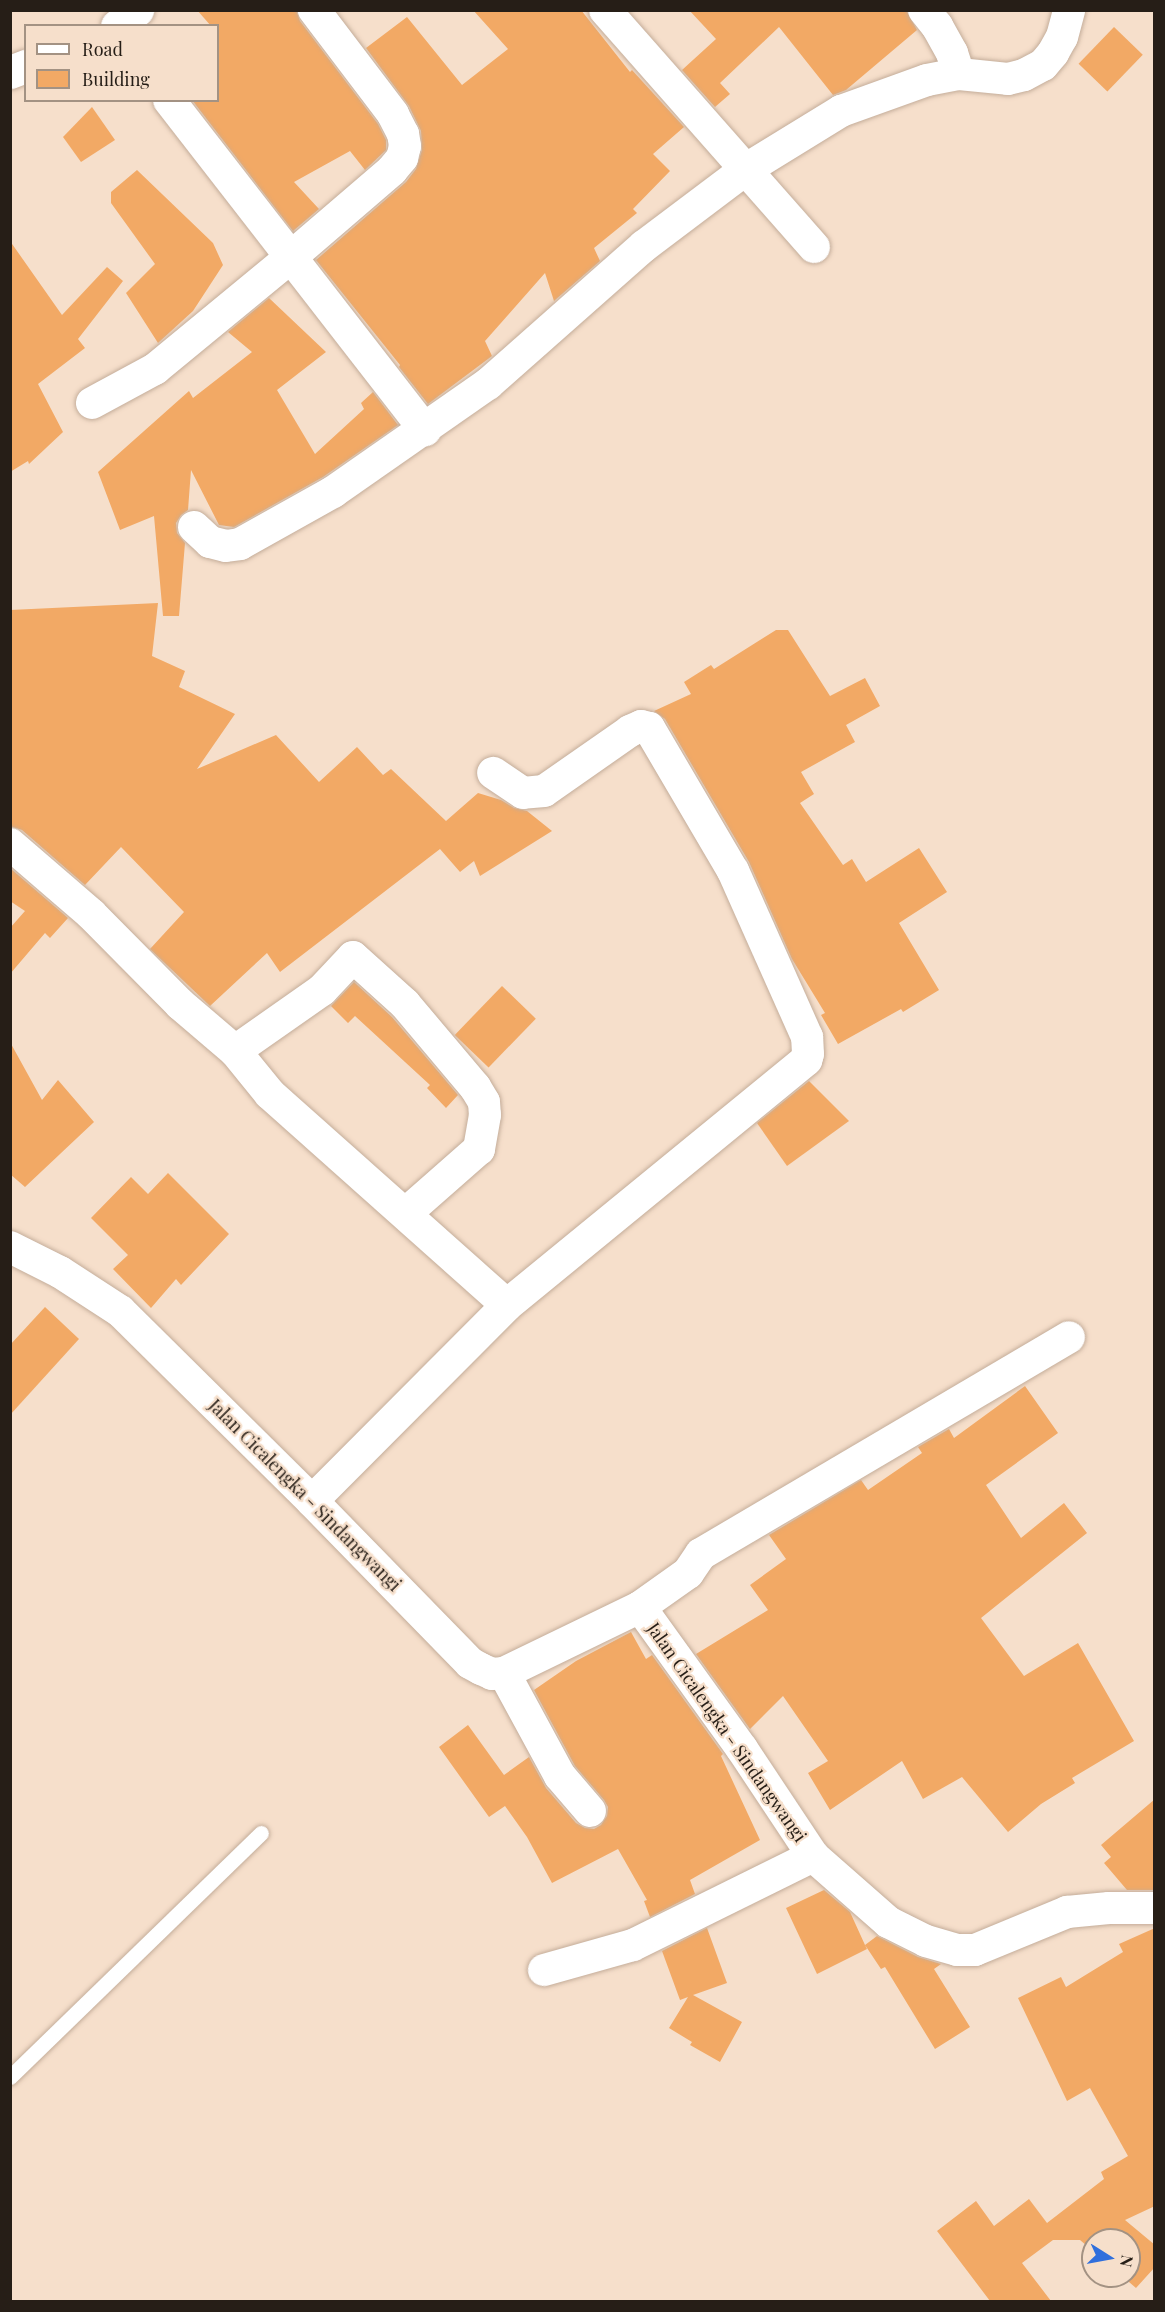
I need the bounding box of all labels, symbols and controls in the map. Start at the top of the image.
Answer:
legend [24,24,219,102]
text: Road [82,37,123,61]
text: Building [82,67,150,91]
street label: Jalan Cicalengka - Sindangwangi [204,1394,406,1596]
street label: Jalan Cicalengka - Sindangwangi [643,1618,811,1846]
north arrow [1081,2228,1141,2288]
text: N [1116,2253,1139,2269]

